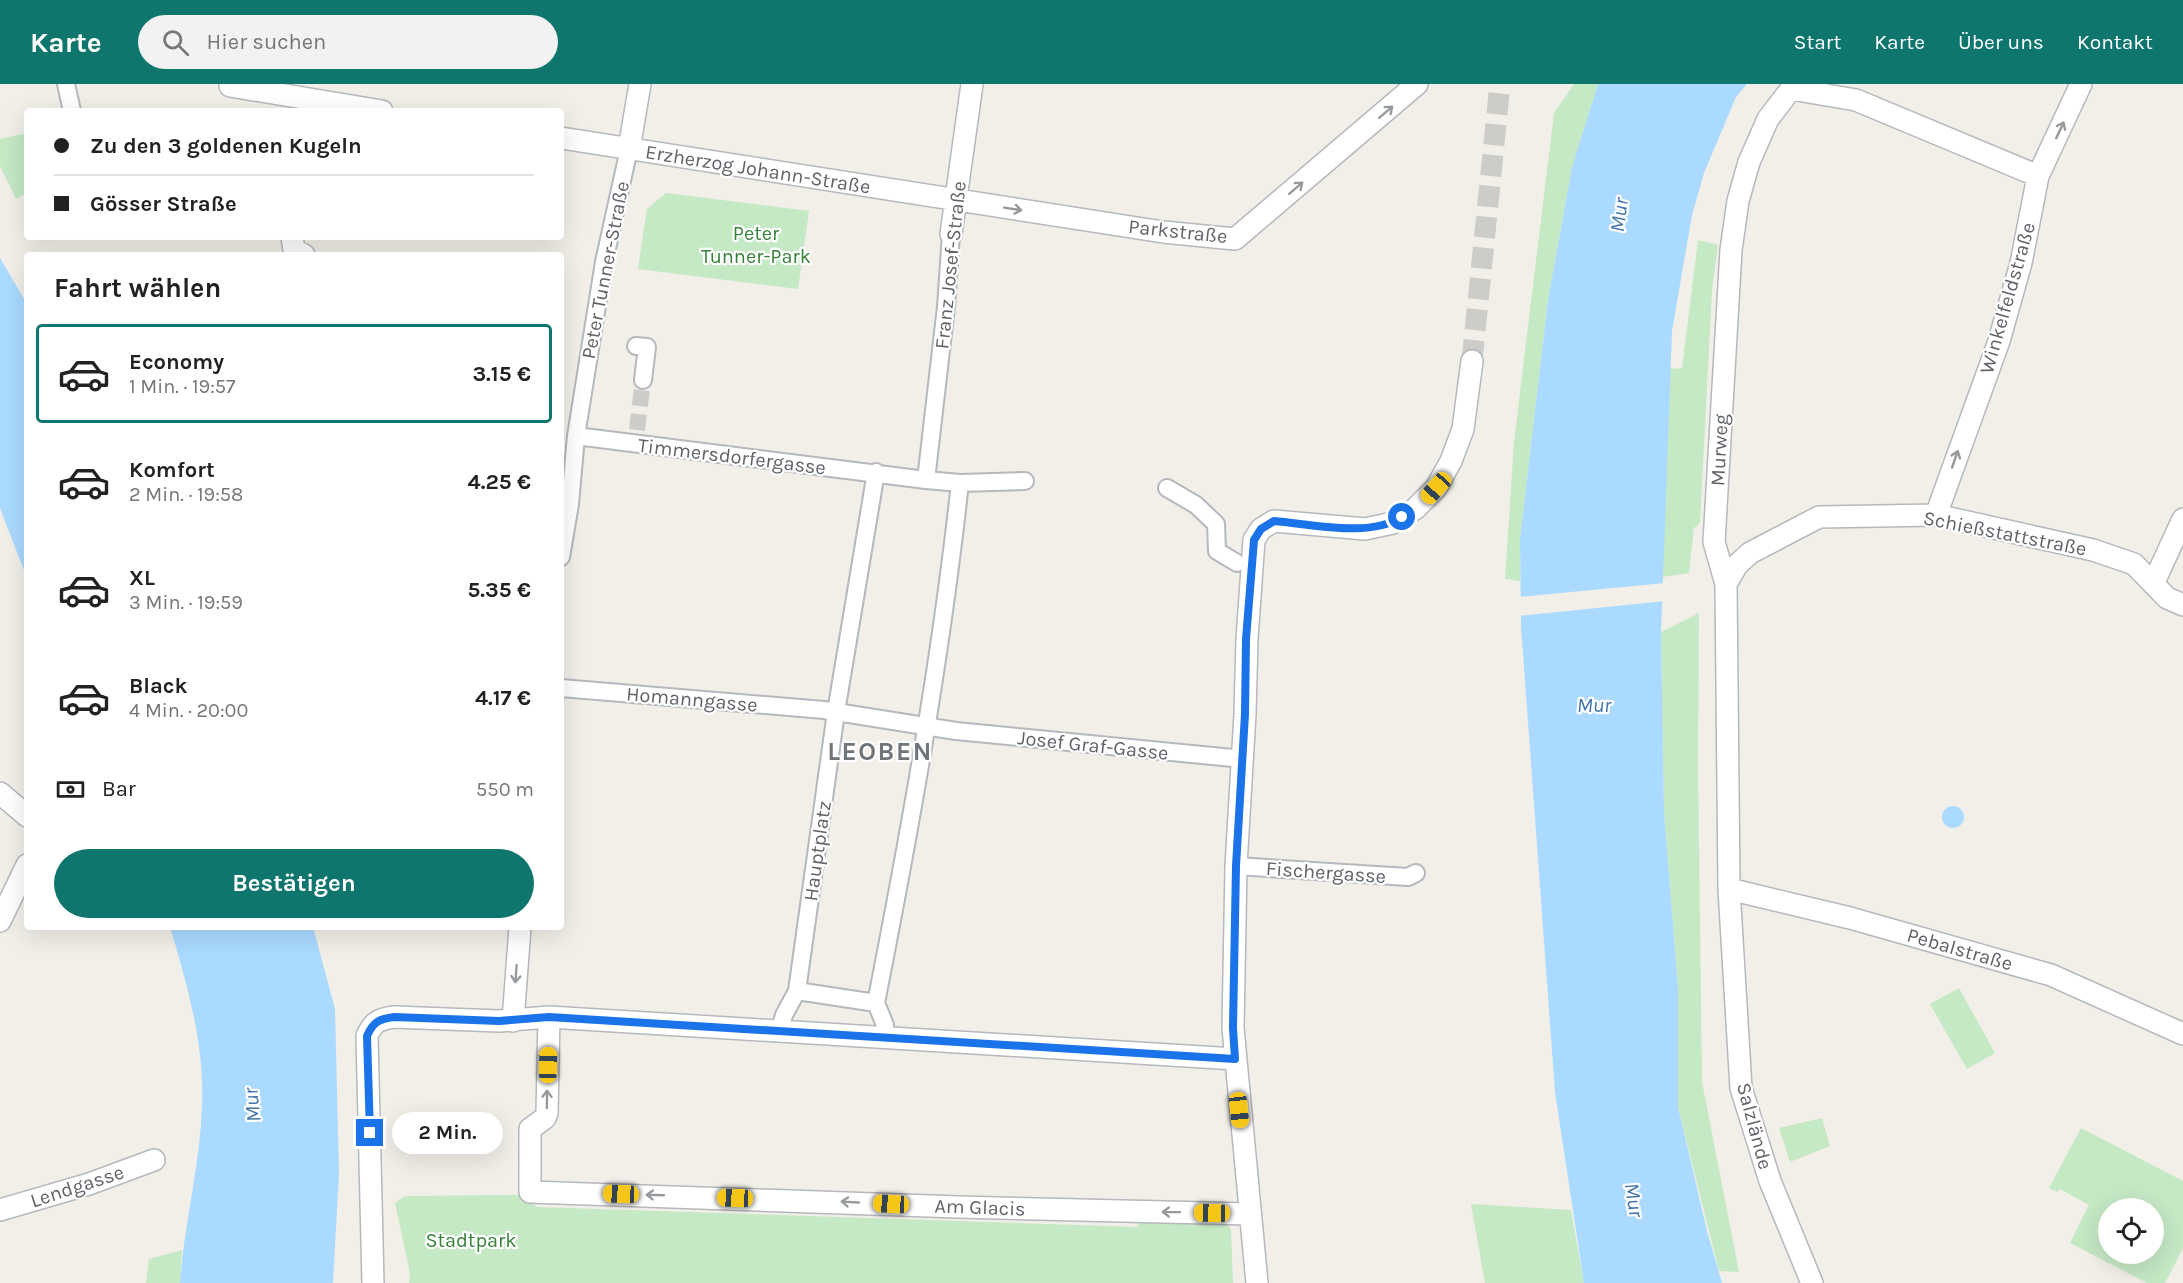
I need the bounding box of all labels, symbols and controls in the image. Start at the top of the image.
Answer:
search box [138,15,558,69]
text: Karte [30,26,102,59]
icon: search [159,26,192,59]
text: Hier suchen [207,29,326,55]
text: Start [1794,30,1841,54]
text: Karte [1874,30,1925,54]
text: Über uns [1958,30,2044,54]
text: Kontakt [2077,30,2153,54]
one-way arrow [1378,105,1394,118]
one-way arrow [2054,122,2066,140]
text: Zu den 3 goldenen Kugeln [90,133,362,159]
street label: Erzherzog Johann-Straße [644,140,872,199]
street label: Peter Tunner-Straße [577,179,634,361]
street label: Franz Josef-Straße [930,180,971,350]
one-way arrow [1288,181,1303,195]
text: Gösser Straße [90,191,237,217]
water label: Mur [1605,196,1633,234]
one-way arrow [1003,204,1023,215]
street label: Parkstraße [1127,215,1229,248]
street label: Winkelfeldstraße [1975,220,2040,376]
park label: Peter Tunner-Park [701,222,811,268]
text: Fahrt wählen [54,272,221,304]
icon: car [57,347,111,401]
text: Economy [129,349,224,375]
text: 3.15 € [472,361,531,387]
text: 1 Min. · 19:57 [129,375,235,398]
street label: Murweg [1706,413,1733,487]
street label: Timmersdorfergasse [637,434,827,479]
one-way arrow [1950,451,1961,469]
icon: car [57,455,111,509]
text: Komfort [129,457,215,483]
text: 4.25 € [468,469,531,495]
car [1417,469,1455,507]
text: 2 Min. · 19:58 [129,483,243,506]
route start [1388,503,1415,530]
street label: Schießstattstraße [1921,506,2089,561]
icon: car [57,563,111,617]
text: XL [129,565,155,591]
text: 5.35 € [467,577,531,603]
text: 3 Min. · 19:59 [129,591,243,614]
icon: car [57,671,111,725]
text: Black [129,673,188,699]
street label: Homanngasse [625,682,759,717]
text: 4.17 € [475,685,531,711]
water label: Mur [1577,693,1612,717]
text: 4 Min. · 20:00 [129,699,248,722]
street label: Josef Graf-Gasse [1016,726,1169,765]
district label: LEOBEN [827,736,933,767]
icon: cash [54,773,87,806]
text: Bar [102,776,136,802]
text: 550 m [476,778,534,801]
street label: Hauptplatz [799,799,836,903]
button: Bestätigen [54,849,534,918]
street label: Fischergasse [1265,857,1387,888]
street label: Pebalstraße [1904,923,2015,976]
one-way arrow [511,963,522,983]
car [539,1047,557,1083]
street label: Salzlände [1732,1080,1777,1172]
water label: Mur [238,1086,266,1123]
one-way arrow [541,1090,553,1110]
car [1228,1091,1250,1129]
callout: 2 Min. [391,1112,502,1154]
route end [356,1119,383,1146]
text: 2 Min. [419,1121,476,1144]
street label: Lendgasse [27,1161,127,1212]
water label: Mur [1619,1181,1649,1220]
car [603,1184,639,1204]
car [717,1188,753,1208]
one-way arrow [646,1190,666,1201]
car [873,1194,909,1214]
street label: Am Glacis [934,1194,1026,1221]
one-way arrow [841,1197,861,1208]
map controls [2098,1198,2164,1264]
button: locate [2098,1198,2164,1264]
car [1194,1204,1230,1222]
one-way arrow [1161,1207,1181,1218]
park label: Stadtpark [425,1229,517,1252]

